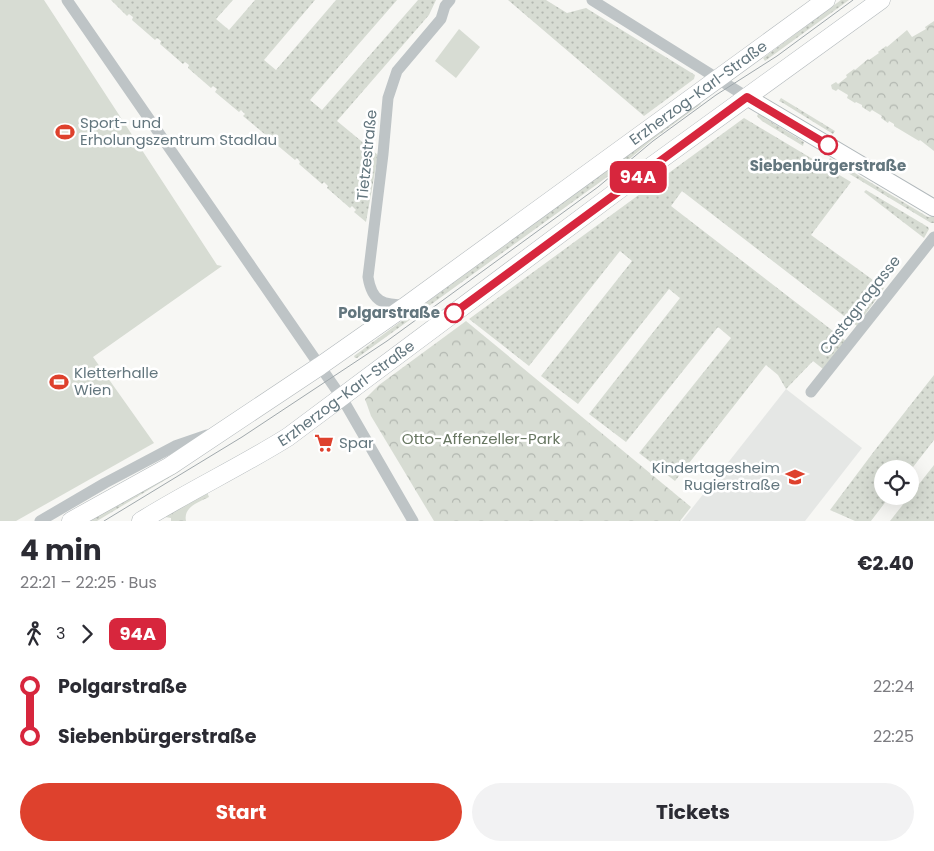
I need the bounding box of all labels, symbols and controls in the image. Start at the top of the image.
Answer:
street label: Erzherzog-Karl-Straße [625,35,771,150]
street label: Tietzestraße [351,108,382,201]
place label: Sport- und Erholungszentrum Stadlau [80,112,277,150]
sports icon: Sport- und Erholungszentrum Stadlau [54,121,76,143]
marker: Siebenbürgerstraße [818,135,838,155]
place label: Siebenbürgerstraße [750,155,906,176]
line badge: 94A [609,161,667,193]
text: 94A [620,164,656,189]
street label: Castagnagasse [814,251,905,359]
place label: Polgarstraße [338,302,440,323]
marker: Polgarstraße [444,303,464,323]
street label: Erzherzog-Karl-Straße [274,335,419,451]
place label: Kletterhalle Wien [74,362,158,400]
sports icon: Kletterhalle Wien [48,371,70,393]
park label: Otto-Affenzeller-Park [402,428,560,449]
supermarket icon: Spar [313,432,335,454]
place label: Spar [339,432,374,453]
place label: Kindertagesheim Rugierstraße [652,457,780,495]
map controls [874,460,919,505]
button: locate [874,460,919,505]
school or university icon: Kindertagesheim Rugierstraße [784,466,806,488]
text: 4 min [20,531,102,570]
text: €2.40 [857,550,914,577]
text: 22:21 – 22:25 · Bus [20,571,157,594]
icon: walk [20,620,48,648]
icon: forward [73,620,101,648]
text: 94A [119,621,156,646]
text: 3 [56,622,65,645]
text: Polgarstraße [58,673,187,700]
text: 22:24 [873,675,914,698]
text: Siebenbürgerstraße [58,723,256,750]
text: 22:25 [873,725,914,748]
button: Start [20,783,462,841]
button: Tickets [472,783,914,841]

